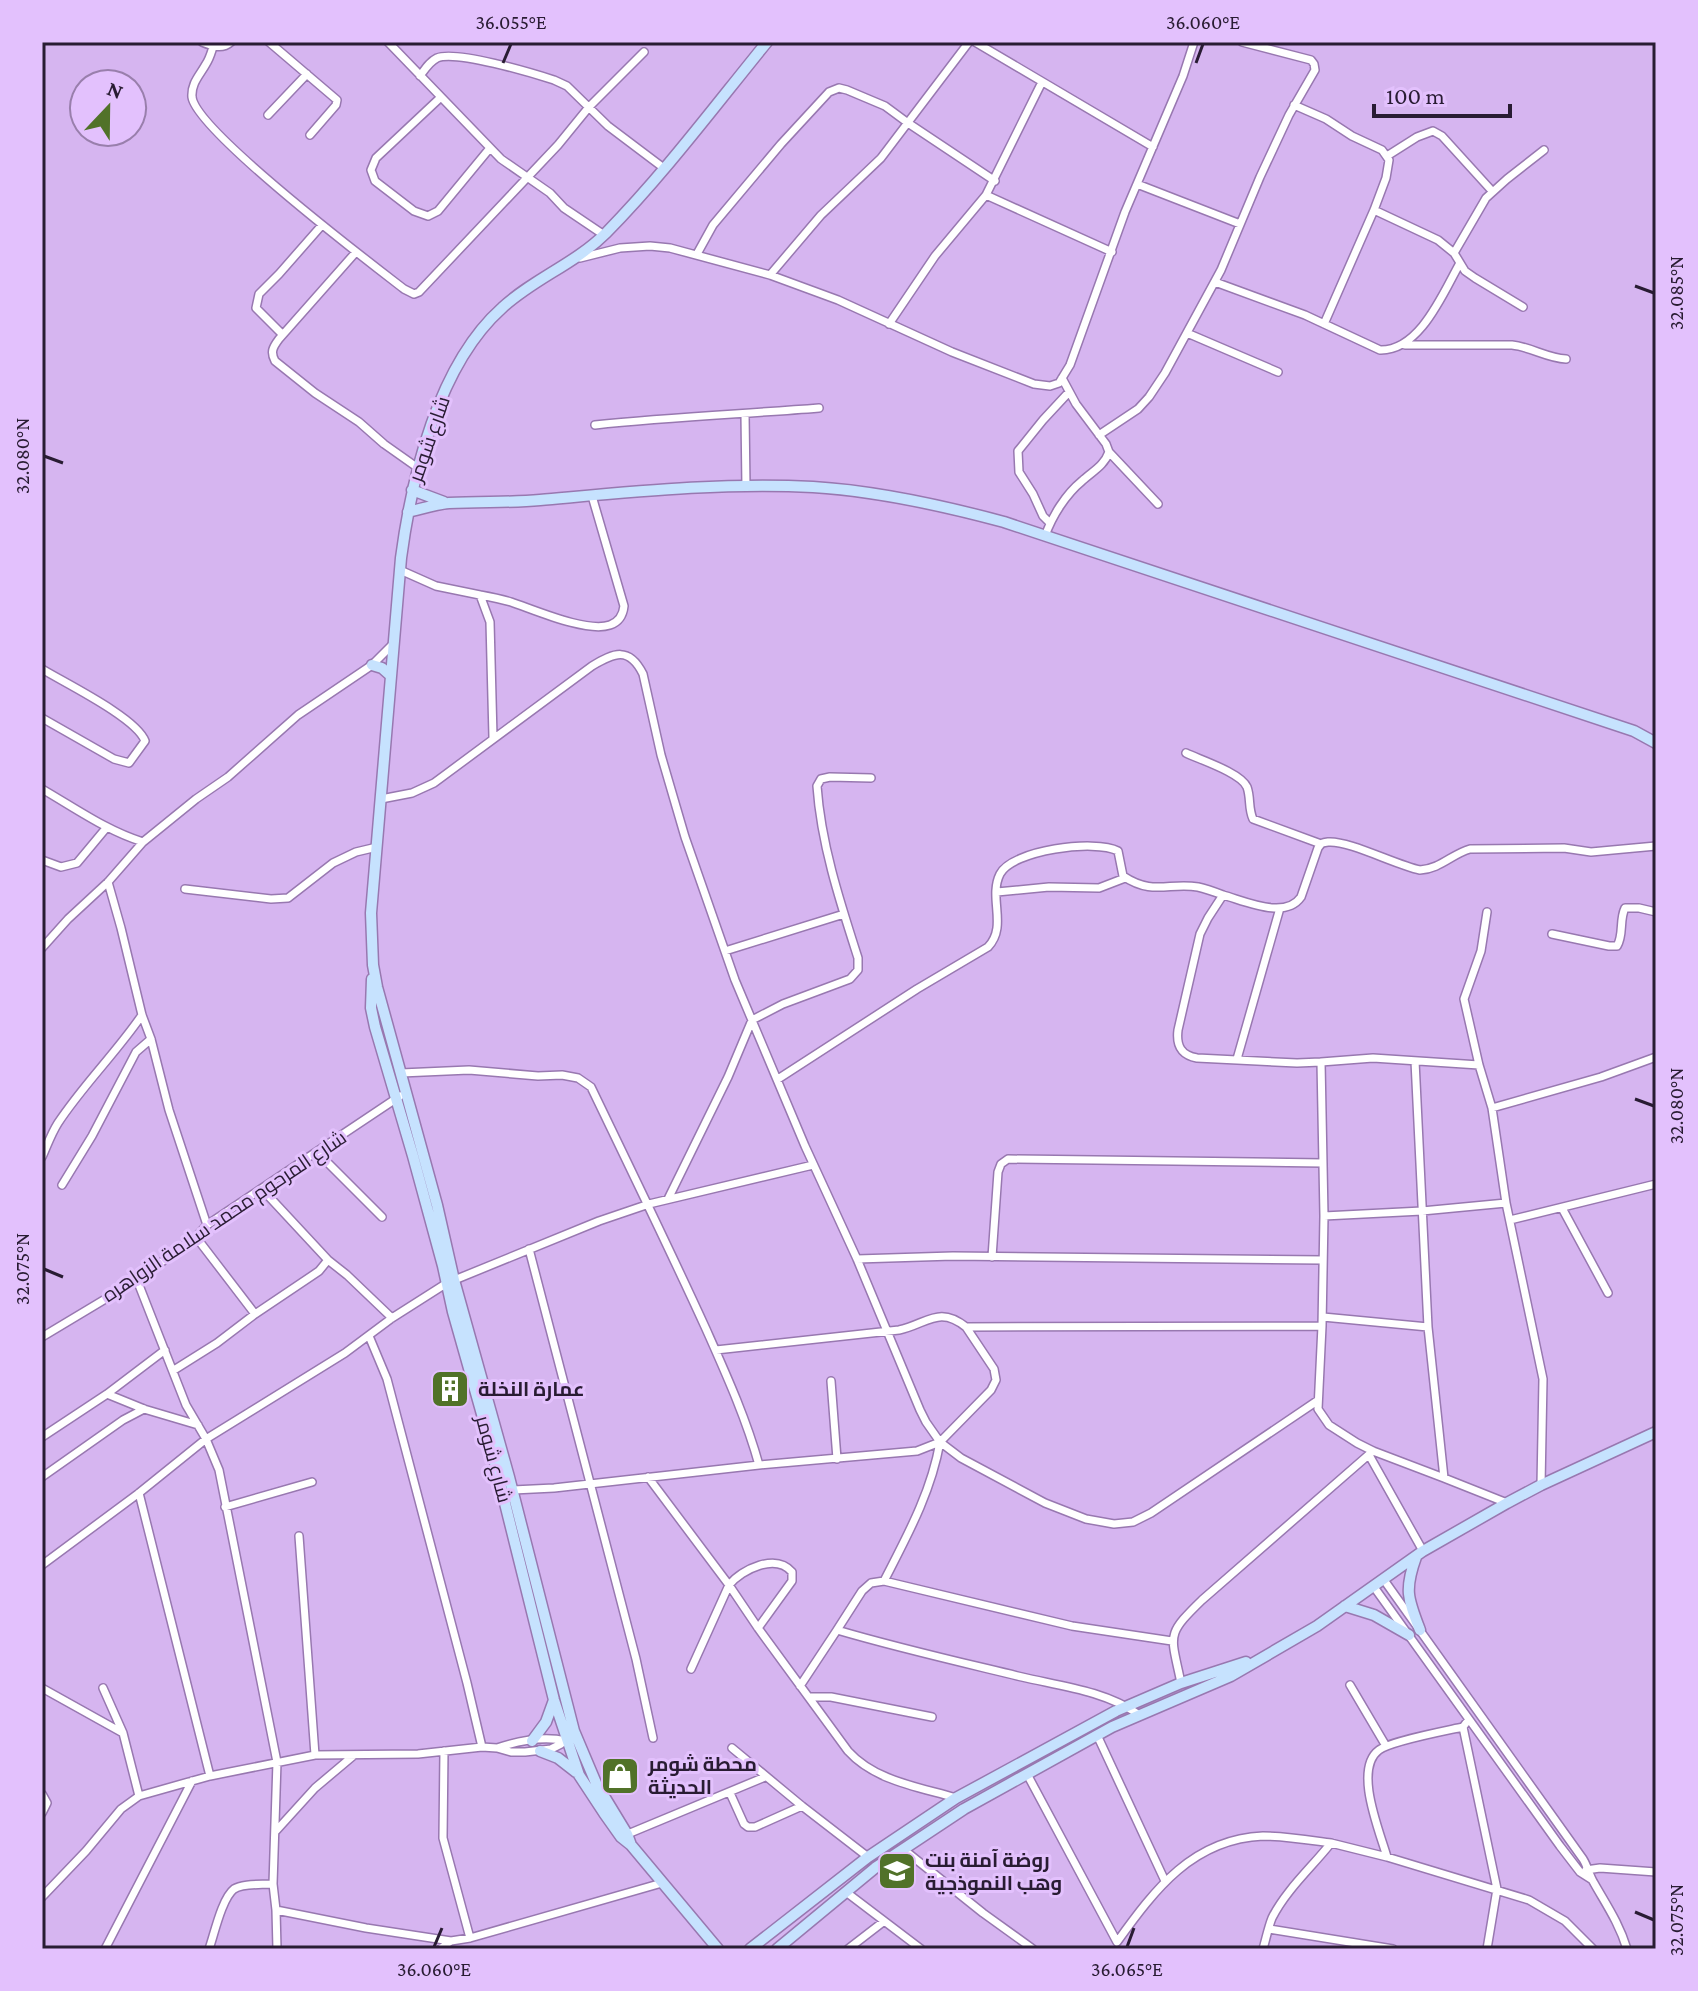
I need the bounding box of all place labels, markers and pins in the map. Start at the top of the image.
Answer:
building icon: عمارة النخلة [429,1368,471,1410]
place label: عمارة النخلة [478,1378,584,1401]
place label: محطة شومر الحديثة [647,1753,757,1799]
shop icon: محطة شومر الحديثة [599,1755,641,1797]
place label: روضة آمنة بنت وهب النموذجية [925,1849,1062,1895]
school or university icon: روضة آمنة بنت وهب النموذجية [876,1850,918,1892]

